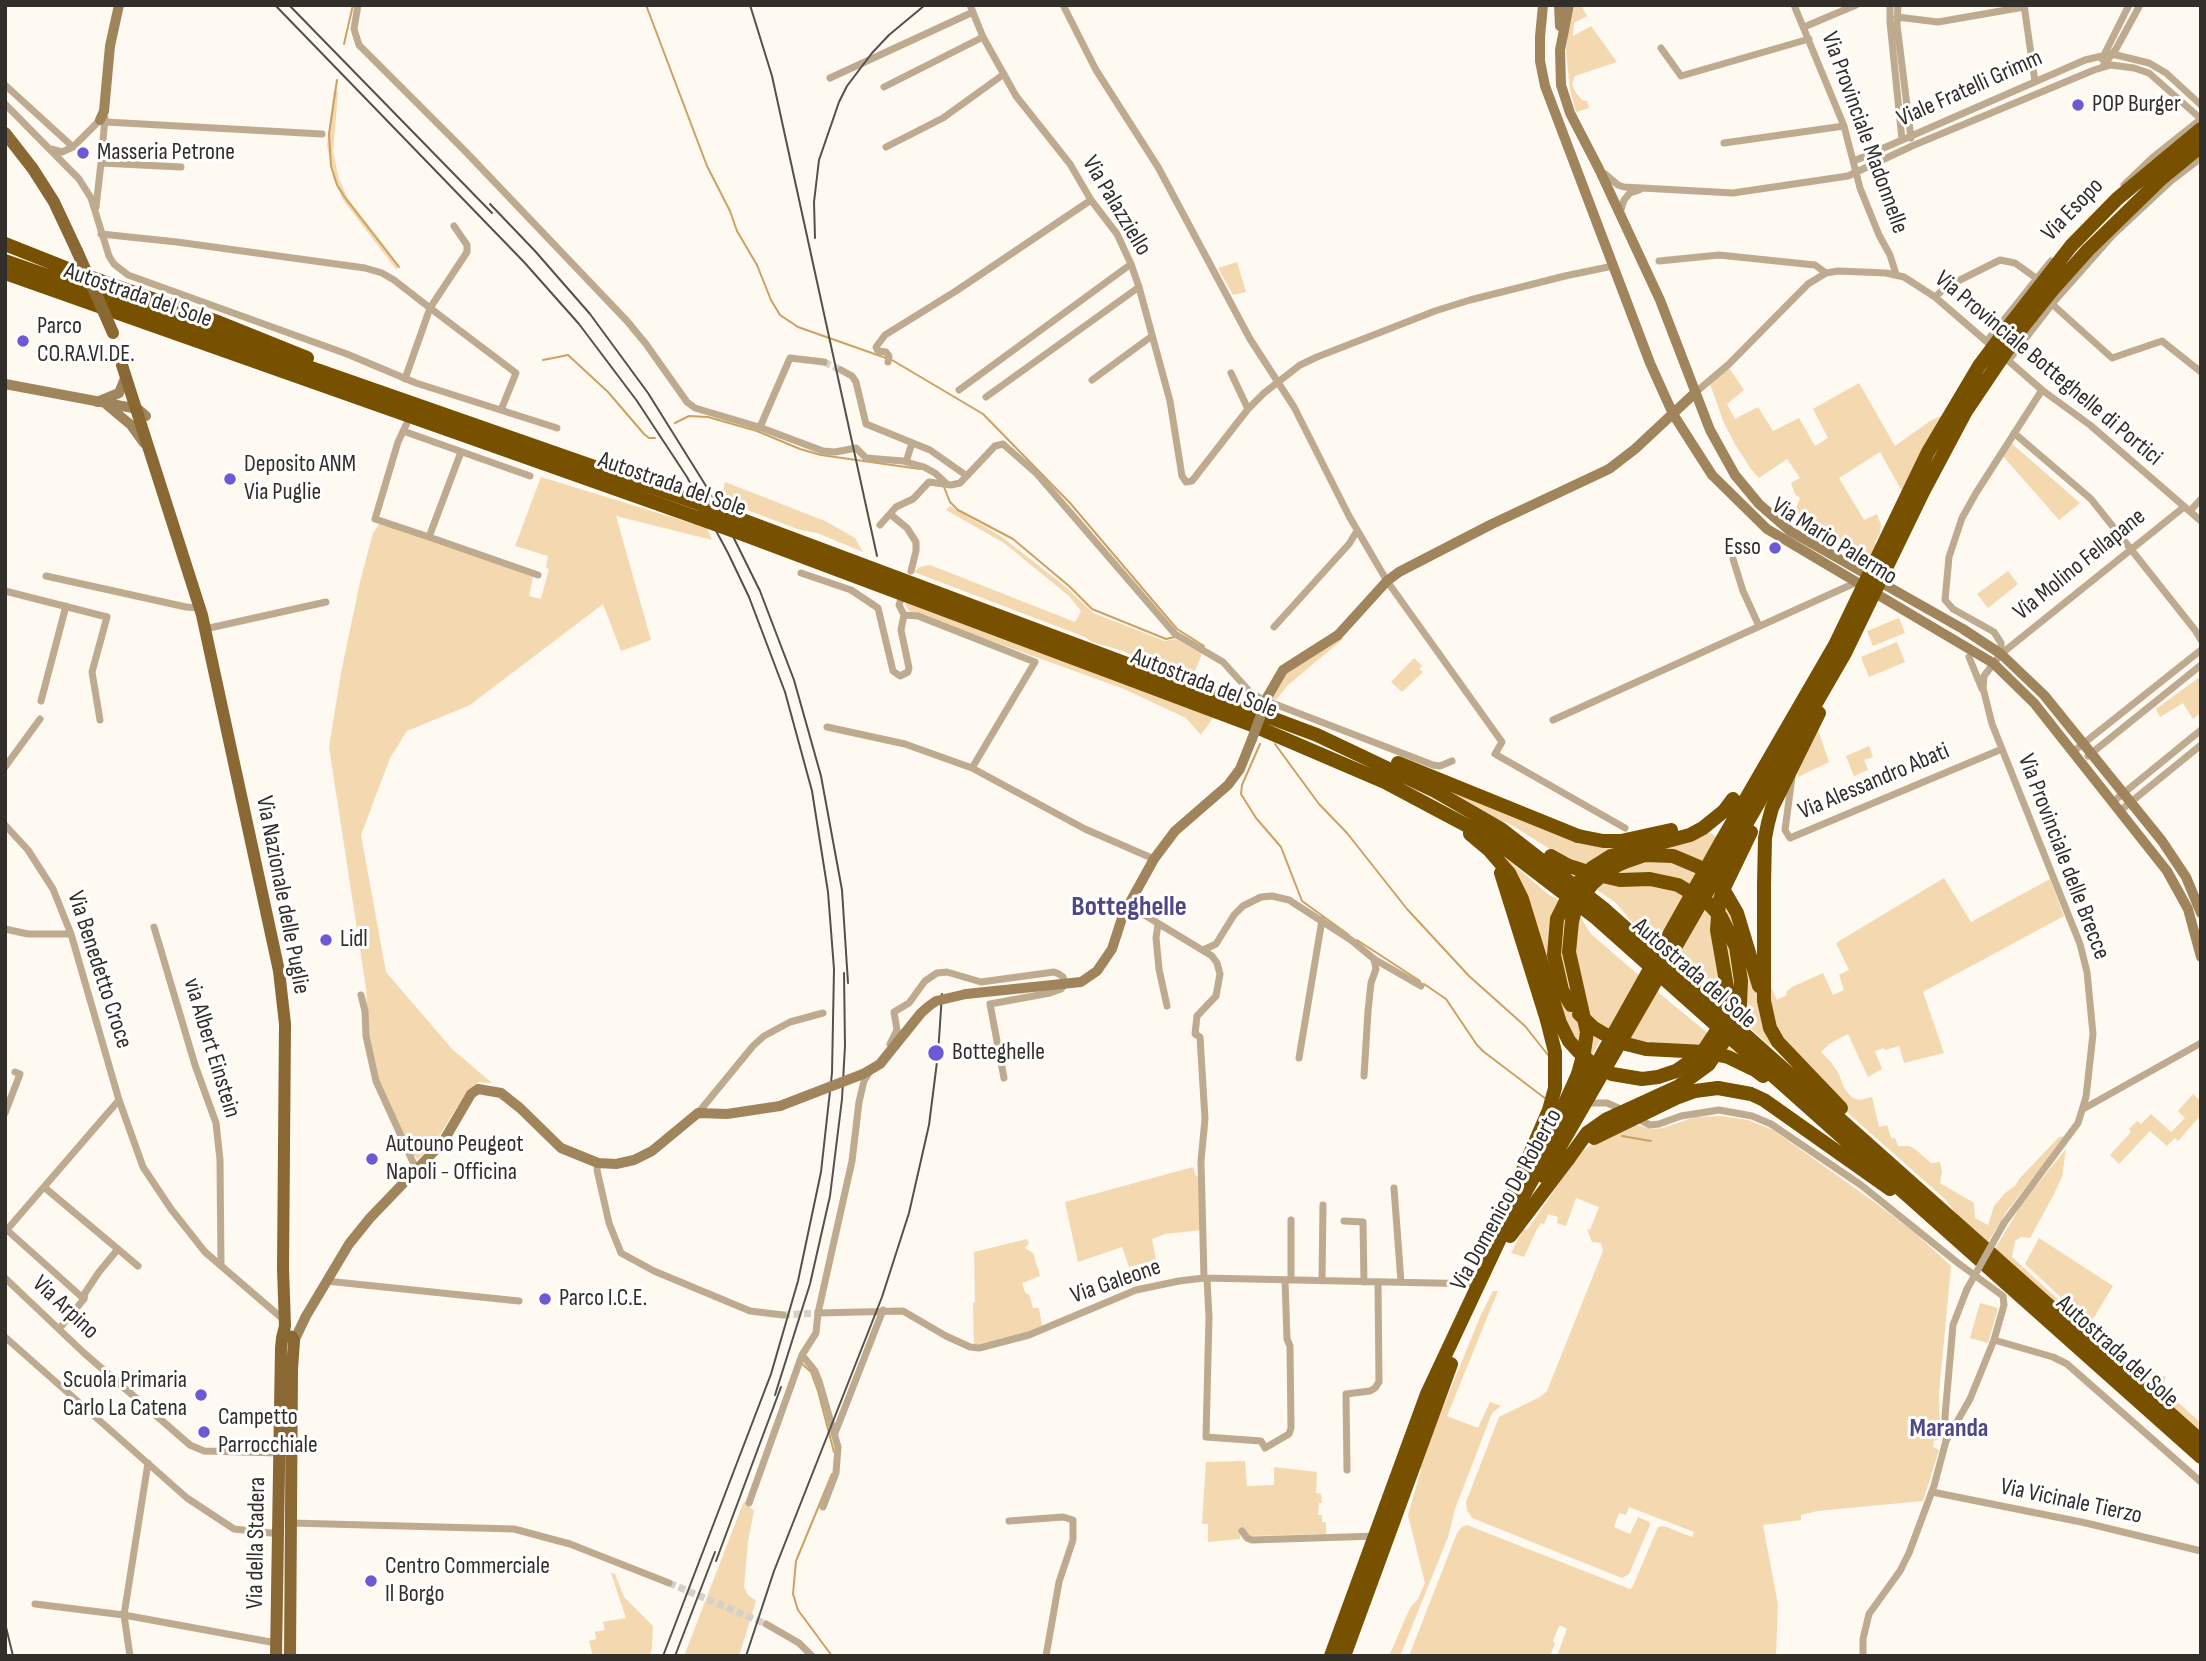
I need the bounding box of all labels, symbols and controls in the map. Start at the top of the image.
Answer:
street label: Via Provinciale Madonnelle [1814,28,1914,238]
street label: Viale Fratelli Grimm [1893,44,2047,134]
place label: POP Burger [2092,91,2181,119]
marker: POP Burger [2070,97,2086,113]
place label: Masseria Petrone [97,139,235,167]
marker: Masseria Petrone [75,145,91,161]
street label: Via Palazziello [1075,151,1157,261]
street label: Via Esopo [2036,172,2110,248]
street label: Autostrada del Sole [60,257,216,335]
street label: Via Provinciale Botteghelle di Portici [1928,265,2168,473]
place label: Parco CO.RA.VI.DE. [37,313,135,369]
marker: Parco CO.RA.VI.DE. [15,333,31,349]
street label: Autostrada del Sole [594,446,750,524]
place label: Deposito ANM Via Puglie [244,451,356,507]
marker: Deposito ANM Via Puglie [222,471,238,487]
street label: Via Mario Palermo [1766,492,1902,592]
street label: Via Molino Fellapane [2008,503,2152,627]
place label: Esso [1724,534,1761,562]
marker: Esso [1767,540,1783,556]
street label: Autostrada del Sole [1127,643,1281,725]
street label: Via Alessandro Abati [1794,737,1954,827]
street label: Via Provinciale delle Brecce [2011,750,2115,964]
street label: Via Nazionale delle Puglie [249,794,315,996]
street label: Via Benedetto Croce [60,888,138,1052]
district label: Botteghelle [1071,891,1187,925]
street label: Autostrada del Sole [1626,912,1762,1036]
place label: Lidl [340,926,368,954]
marker: Lidl [318,932,334,948]
street label: via Albert Einstein [176,975,246,1121]
place label: Botteghelle [952,1039,1045,1067]
marker: Botteghelle [926,1043,946,1063]
street label: Via Domenico De Roberto [1445,1104,1569,1296]
place label: Autouno Peugeot Napoli - Officina [386,1131,524,1187]
marker: Autouno Peugeot Napoli - Officina [364,1151,380,1167]
street label: Via Galeone [1067,1253,1165,1311]
street label: Via Arpino [26,1270,104,1346]
place label: Parco I.C.E. [559,1285,647,1313]
street label: Autostrada del Sole [2050,1290,2184,1414]
marker: Parco I.C.E. [537,1291,553,1307]
place label: Scuola Primaria Carlo La Catena [63,1367,187,1423]
marker: Scuola Primaria Carlo La Catena [193,1387,209,1403]
place label: Campetto Parrocchiale [218,1404,318,1460]
district label: Maranda [1910,1413,1988,1445]
marker: Campetto Parrocchiale [196,1424,212,1440]
street label: Via Vicinale Tierzo [1998,1473,2144,1531]
street label: Via della Stadera [241,1477,273,1609]
place label: Centro Commerciale Il Borgo [385,1553,550,1609]
marker: Centro Commerciale Il Borgo [363,1573,379,1589]

